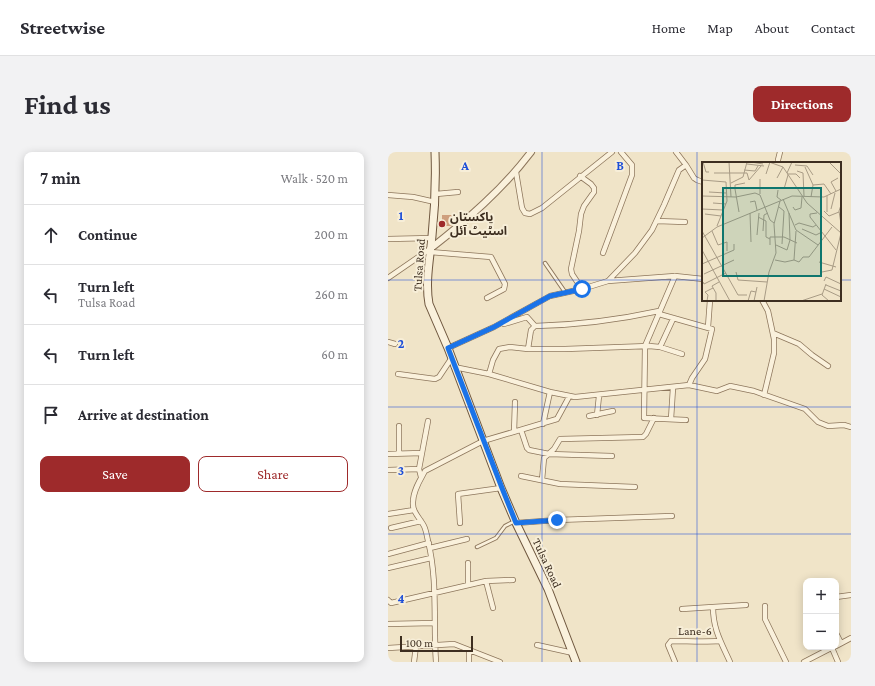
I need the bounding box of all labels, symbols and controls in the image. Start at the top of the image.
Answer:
text: Streetwise [20,17,105,38]
text: Home [652,20,685,36]
text: Map [707,20,733,36]
text: About [755,20,789,36]
text: Contact [811,20,855,36]
button: Directions [753,86,851,122]
text: Find us [24,89,111,120]
text: A [460,158,469,173]
text: B [616,158,624,173]
inset map [702,162,841,301]
text: 7 min [40,169,81,188]
text: Walk · 520 m [281,171,348,186]
text: 1 [399,208,404,223]
place label: پاکستان اسٹیٹ آئل [450,210,507,238]
marker: پاکستان اسٹیٹ آئل [437,219,447,229]
icon: ahead [40,224,62,246]
text: Continue [78,227,137,243]
text: 200 m [314,227,348,242]
street label: Tulsa Road [410,237,428,292]
text: Turn left [78,279,134,295]
route start [573,280,591,298]
icon: left [40,284,62,306]
text: 260 m [315,287,348,302]
text: Tulsa Road [78,295,135,310]
text: 2 [398,336,405,351]
icon: left [40,344,62,366]
text: Turn left [78,347,134,363]
text: 60 m [321,347,348,362]
icon: arrive [40,404,62,426]
text: Arrive at destination [78,407,209,423]
button: Save [40,456,190,492]
button: Share [198,456,348,492]
text: 3 [398,463,404,478]
route end [548,511,566,529]
street label: Tulsa Road [529,536,565,591]
map controls [803,578,839,650]
button: + [803,578,839,614]
text: 4 [397,591,405,606]
button: − [803,614,839,650]
street label: Lane-6 [678,624,712,638]
scale bar [400,634,473,653]
text: 100 m [406,637,433,649]

